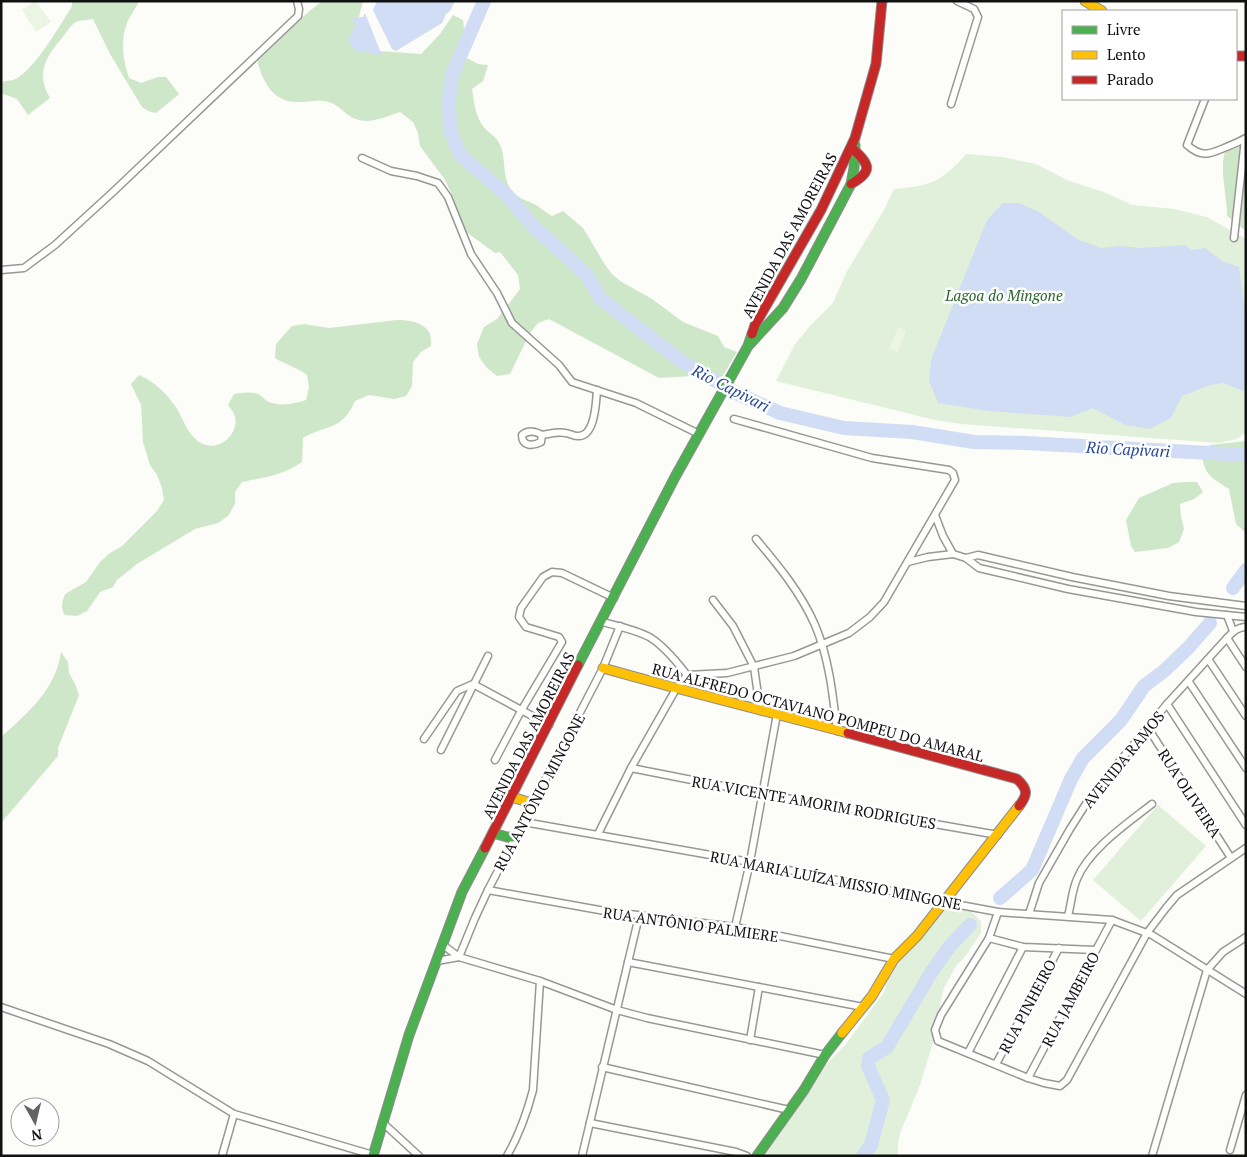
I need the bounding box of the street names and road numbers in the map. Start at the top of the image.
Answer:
street label: AVENIDA DAS AMOREIRAS [737,149,841,321]
street label: AVENIDA DAS AMOREIRAS [477,648,579,822]
street label: RUA ALFREDO OCTAVIANO POMPEU DO AMARAL [650,658,986,766]
street label: AVENIDA RAMOS [1078,706,1168,812]
street label: RUA ANTÔNIO MINGONE [489,710,589,874]
street label: RUA OLIVEIRA [1154,745,1227,842]
street label: RUA VICENTE AMORIM RODRIGUES [690,771,938,833]
street label: RUA MARIA LUÍZA MISSIO MINGONE [709,846,963,914]
street label: RUA ANTÔNIO PALMIERE [602,902,780,946]
street label: RUA JAMBEIRO [1037,948,1103,1050]
street label: RUA PINHEIRO [994,956,1060,1056]

